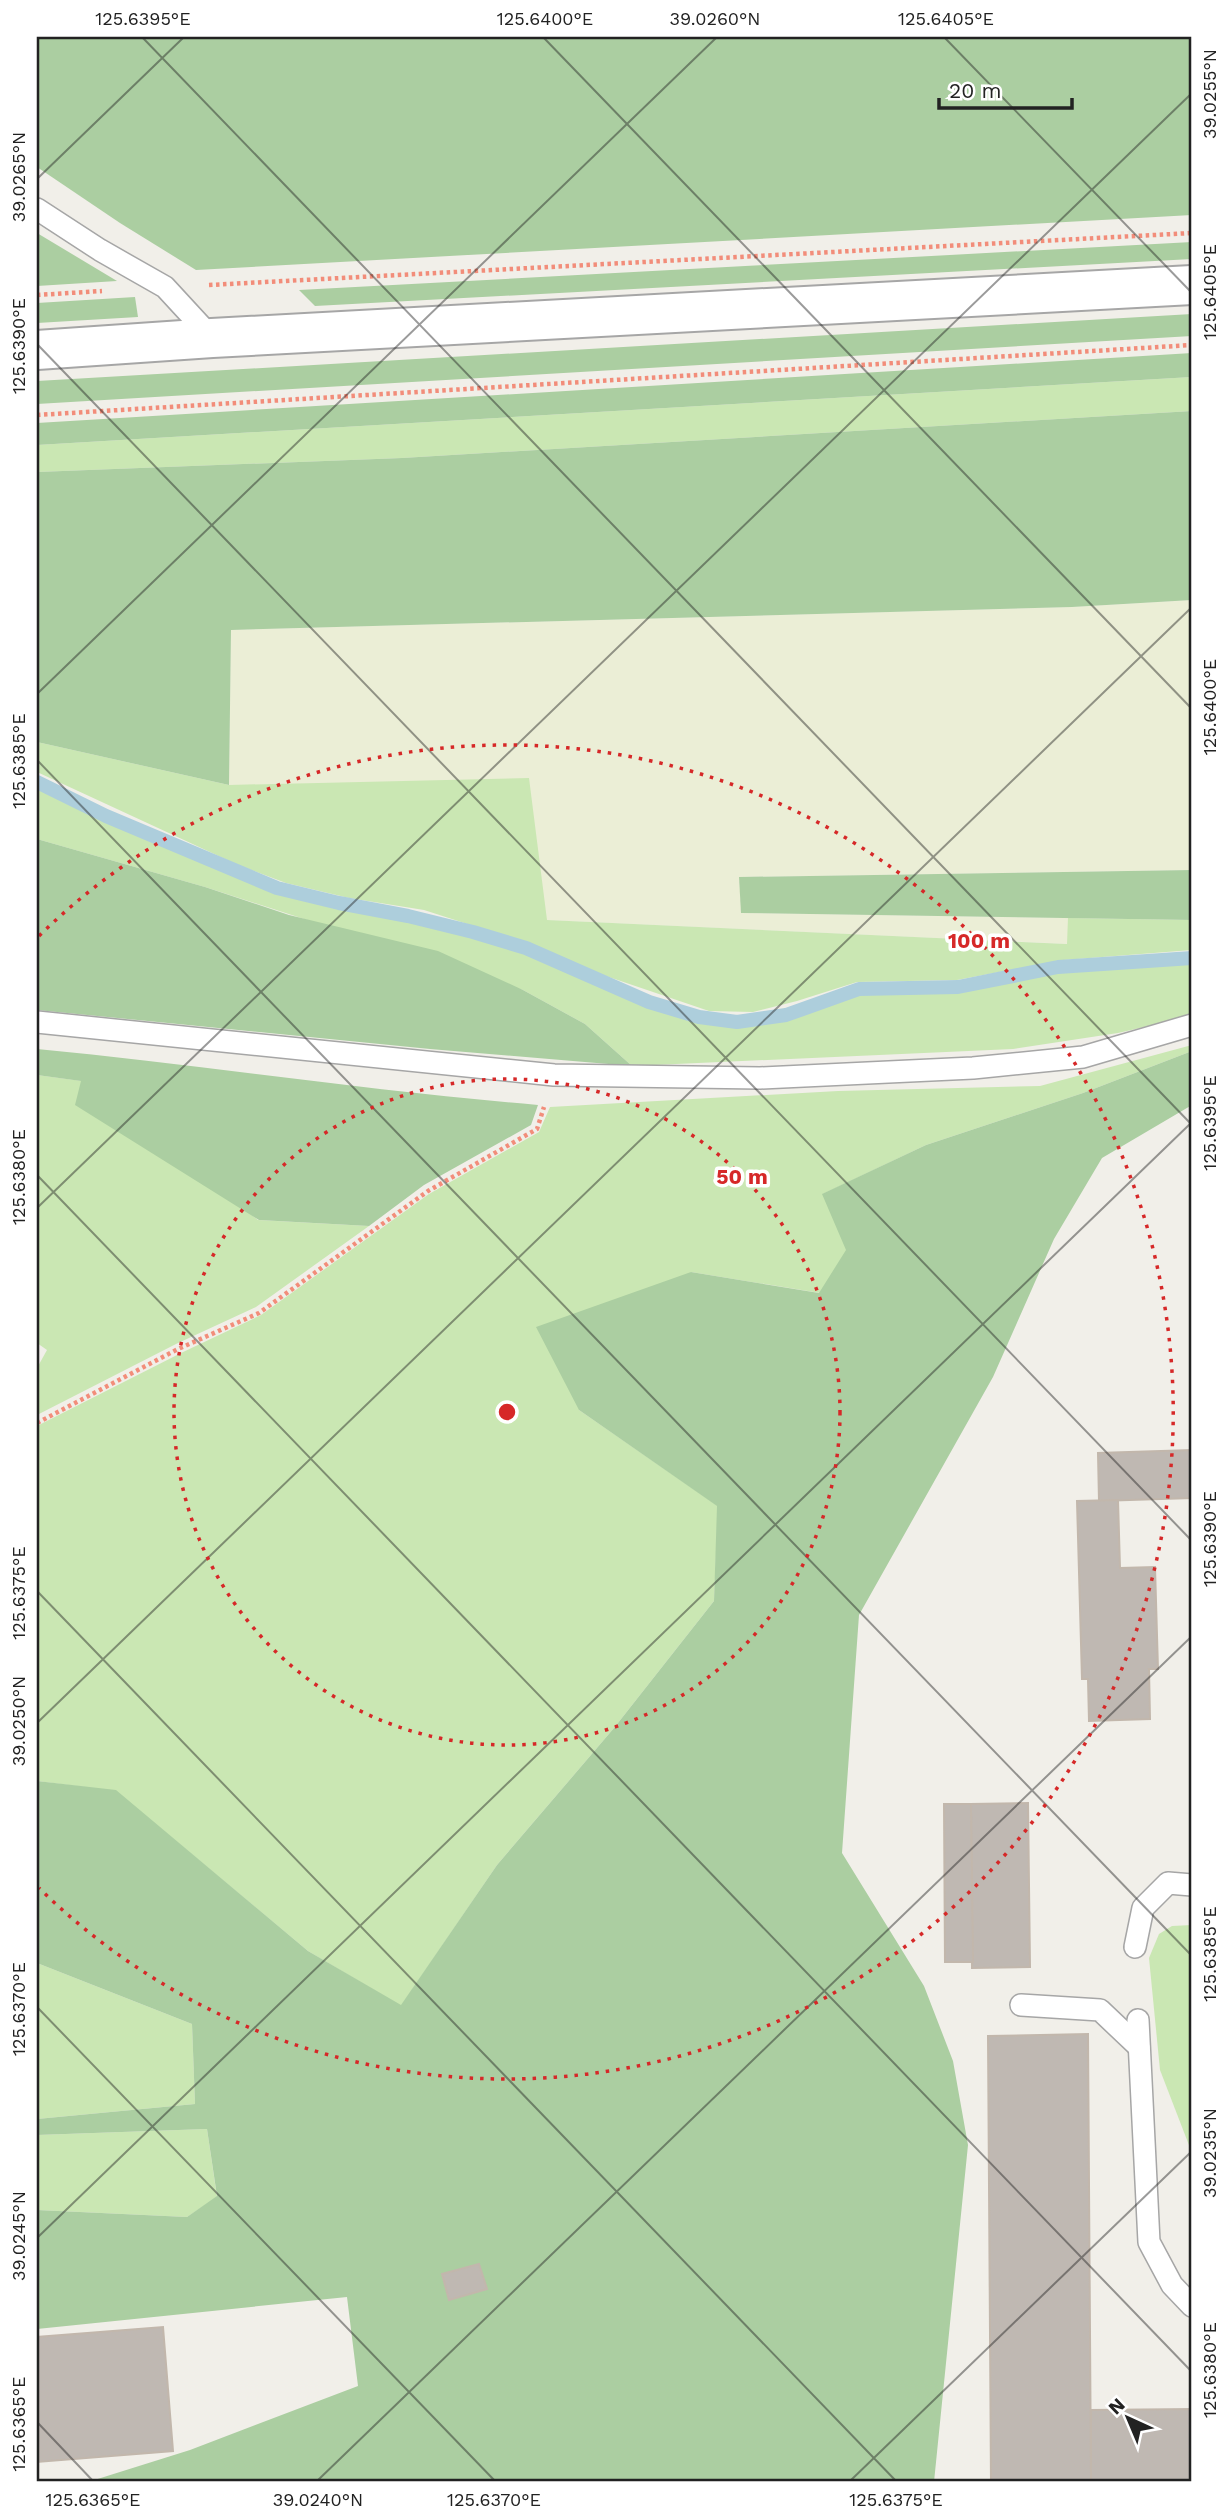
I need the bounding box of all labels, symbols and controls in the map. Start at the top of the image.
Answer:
text: 125.6395°E [95,8,191,29]
text: 125.6400°E [497,8,593,29]
text: 39.0260°N [669,8,761,29]
text: 125.6405°E [898,8,994,29]
text: 39.0255°N [1199,49,1220,139]
scale bar [939,66,1072,110]
text: 20 m [949,78,1001,103]
text: 39.0265°N [8,132,29,222]
text: 125.6405°E [1199,244,1220,340]
text: 125.6390°E [8,298,29,394]
text: 125.6400°E [1199,659,1220,755]
text: 125.6385°E [8,713,29,809]
text: 100 m [948,928,1010,953]
text: 125.6395°E [1199,1075,1220,1171]
text: 125.6380°E [8,1129,29,1225]
text: 50 m [716,1164,768,1189]
centre of rings [495,1400,519,1424]
text: 125.6390°E [1199,1491,1220,1587]
text: 125.6375°E [8,1546,29,1640]
text: 39.0250°N [8,1676,29,1766]
text: 125.6385°E [1199,1906,1220,2002]
text: 125.6370°E [8,1962,29,2056]
text: 39.0235°N [1199,2108,1220,2198]
text: 39.0245°N [8,2191,29,2281]
text: 125.6380°E [1199,2322,1220,2418]
text: 125.6365°E [8,2376,29,2472]
north arrow [1092,2382,1162,2452]
text: N [1103,2393,1130,2419]
text: 125.6365°E [45,2489,141,2510]
text: 39.0240°N [273,2489,363,2510]
text: 125.6370°E [447,2489,541,2510]
text: 125.6375°E [849,2489,943,2510]

